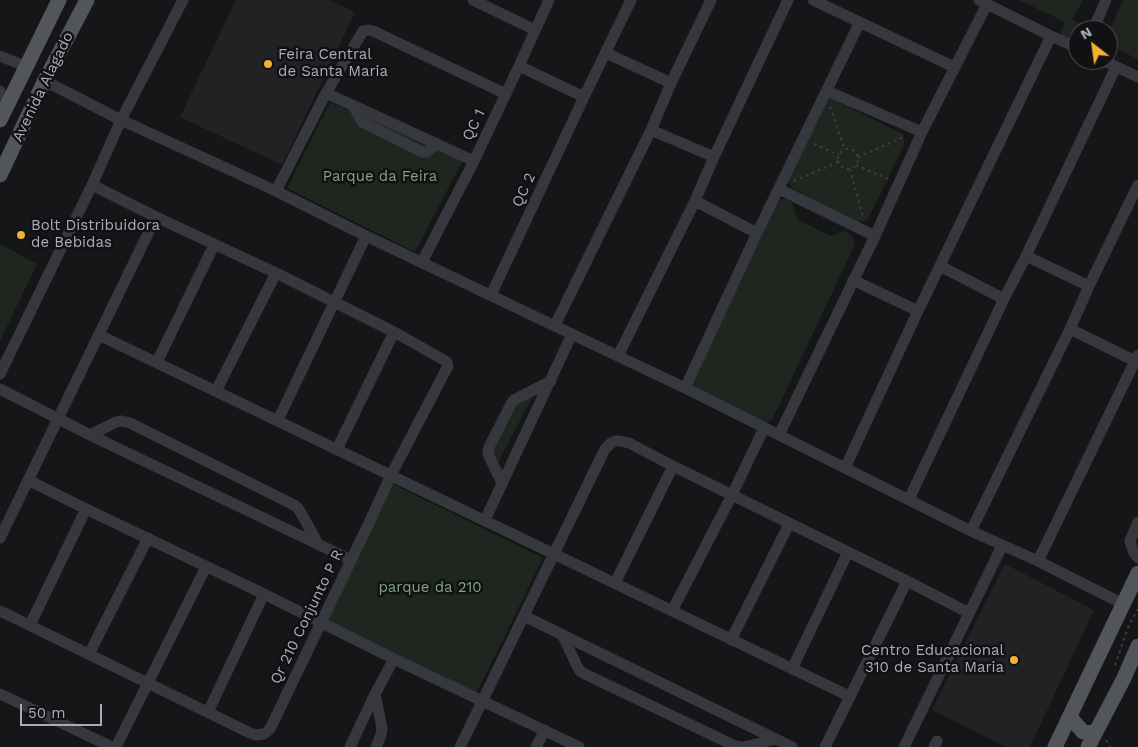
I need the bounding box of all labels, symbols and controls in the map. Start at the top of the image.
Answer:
north arrow [1068,20,1118,70]
text: N [1078,23,1094,42]
street label: Avenida Alagado [9,29,77,145]
place label: Feira Central de Santa Maria [278,46,388,81]
marker: Feira Central de Santa Maria [262,58,274,70]
street label: QC 1 [459,106,489,144]
park label: Parque da Feira [323,168,437,186]
street label: QC 2 [508,170,540,210]
place label: Bolt Distribuidora de Bebidas [31,217,160,252]
marker: Bolt Distribuidora de Bebidas [15,229,27,241]
street label: Qr 210 Conjunto P R [267,547,347,687]
park label: parque da 210 [378,579,482,597]
place label: Centro Educacional 310 de Santa Maria [861,642,1004,677]
marker: Centro Educacional 310 de Santa Maria [1008,654,1020,666]
scale bar [22,694,105,726]
text: 50 m [28,704,65,722]

